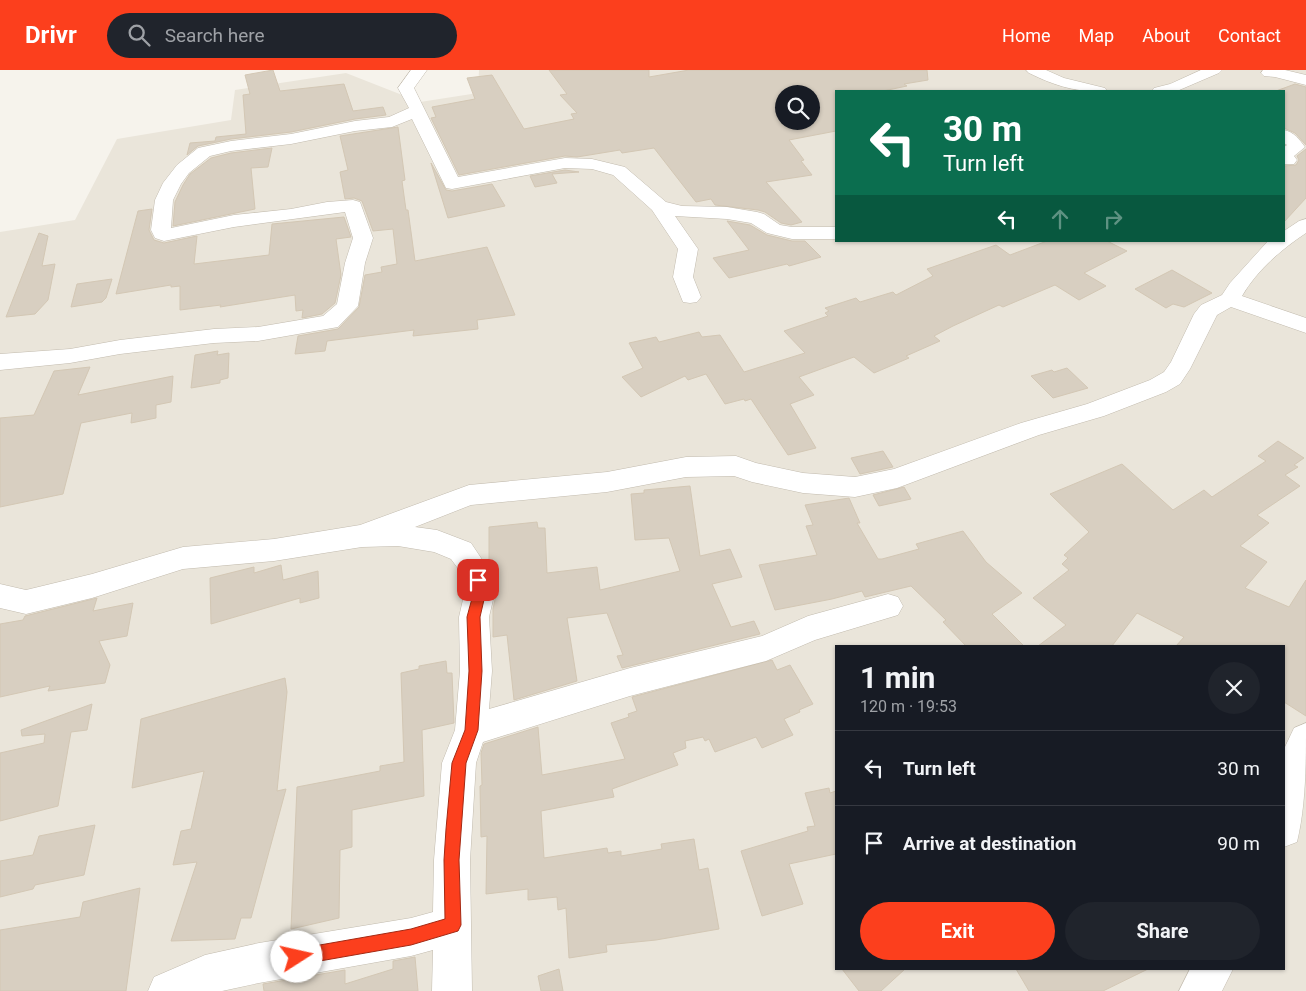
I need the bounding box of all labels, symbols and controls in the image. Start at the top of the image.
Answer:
search box [107,13,457,58]
text: Drivr [25,21,77,49]
icon: search [125,21,153,49]
text: Search here [165,24,265,47]
text: Home [1002,25,1051,46]
text: Map [1079,25,1114,46]
text: About [1142,25,1190,46]
text: Contact [1218,25,1281,46]
map controls [775,85,820,130]
button: search [775,85,820,130]
text: 30 m [943,109,1022,150]
icon: left [860,110,925,175]
text: Turn left [943,151,1024,176]
icon: left [993,205,1021,233]
icon: ahead [1046,205,1074,233]
icon: right [1099,205,1127,233]
pin [457,559,499,601]
icon: arrive [464,566,492,594]
text: 1 min [860,660,935,695]
button: close [1208,662,1260,714]
text: 120 m · 19:53 [860,697,957,716]
icon: left [860,754,888,782]
text: Turn left [903,757,976,780]
text: 30 m [1217,757,1260,780]
icon: arrive [860,829,888,857]
text: Arrive at destination [903,832,1076,855]
text: 90 m [1217,832,1260,855]
button: Exit [860,902,1055,960]
button: Share [1065,902,1260,960]
position arrow [270,930,322,982]

